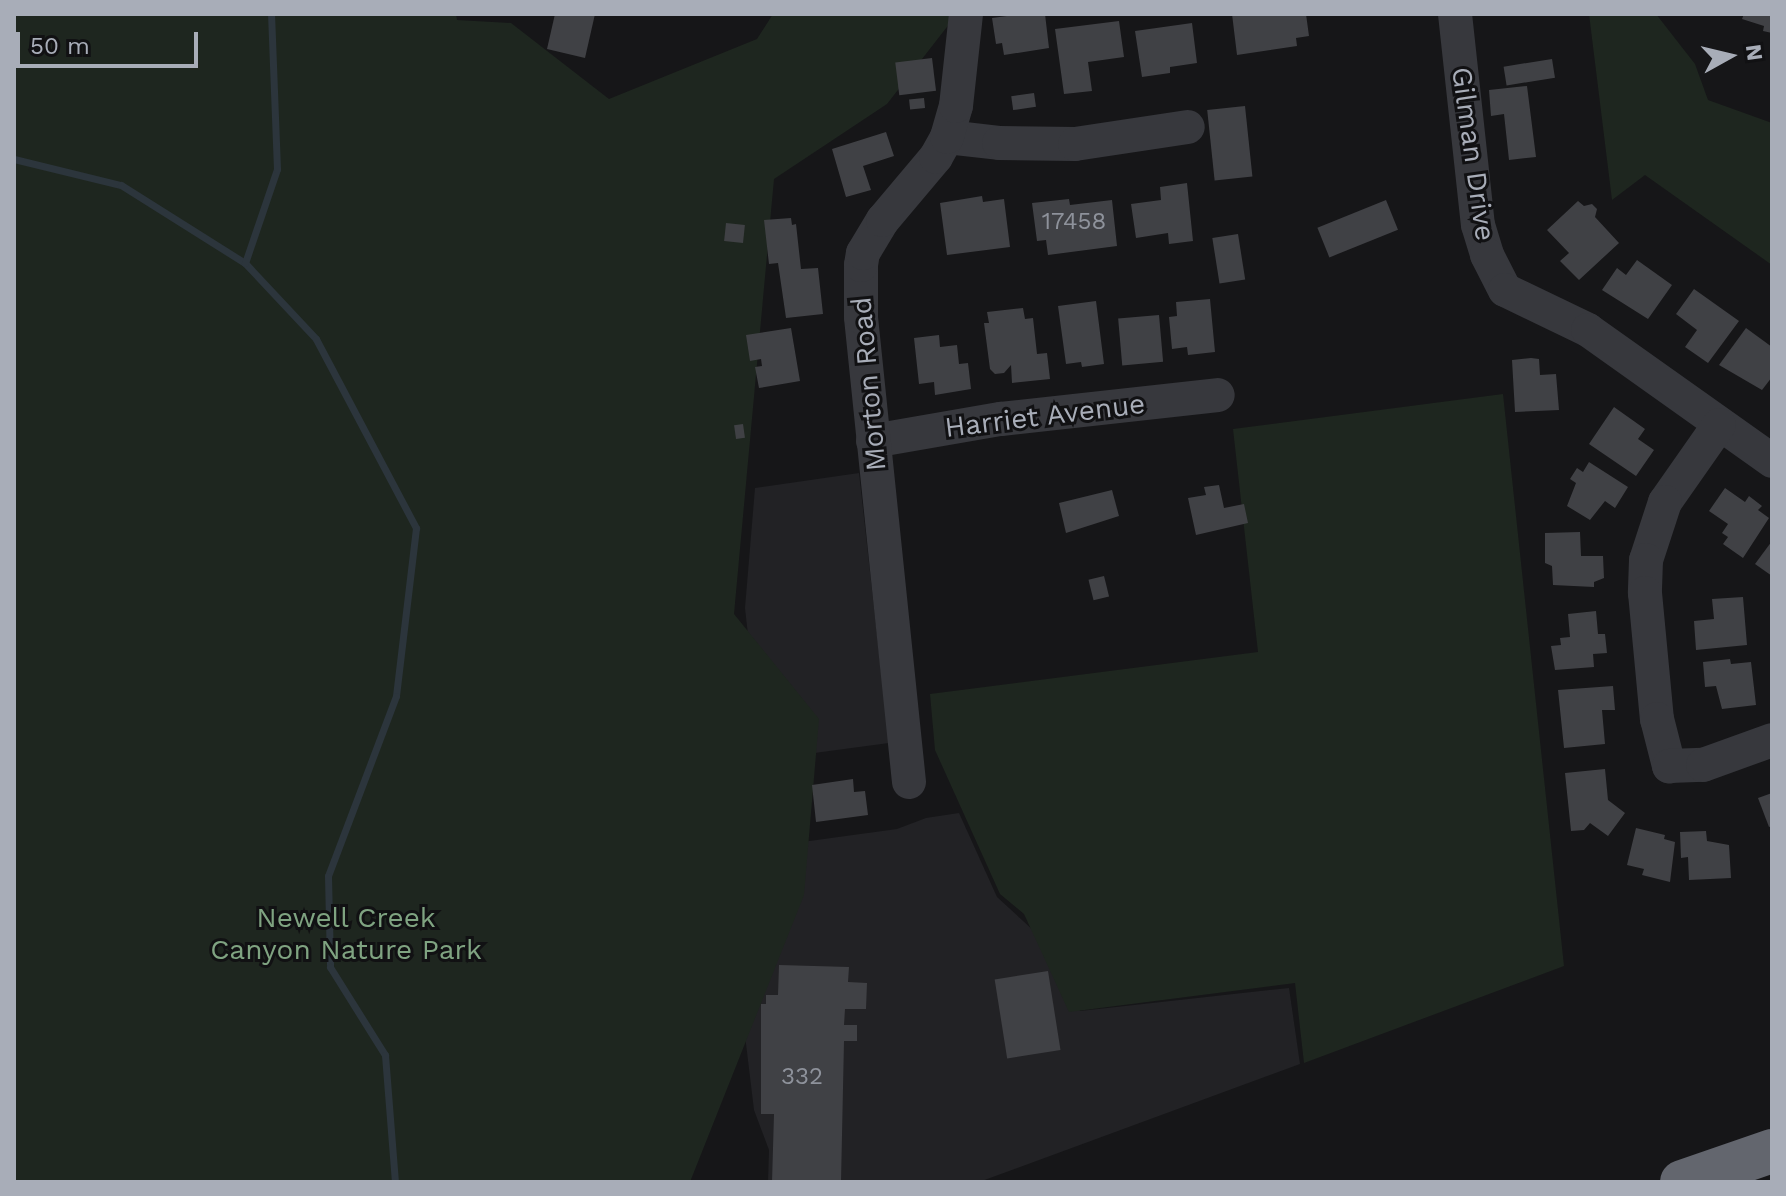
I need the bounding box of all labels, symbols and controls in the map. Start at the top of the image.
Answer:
scale bar [20,16,202,66]
north arrow [1690,16,1770,96]
text: 50 m [30,32,90,60]
text: N [1741,43,1768,62]
street label: Gilman Drive [1444,65,1502,243]
house number: 17458 [1042,208,1106,236]
street label: Morton Road [845,295,893,473]
street label: Harriet Avenue [942,387,1148,445]
park label: Newell Creek Canyon Nature Park [210,901,482,967]
house number: 332 [781,1063,823,1091]

